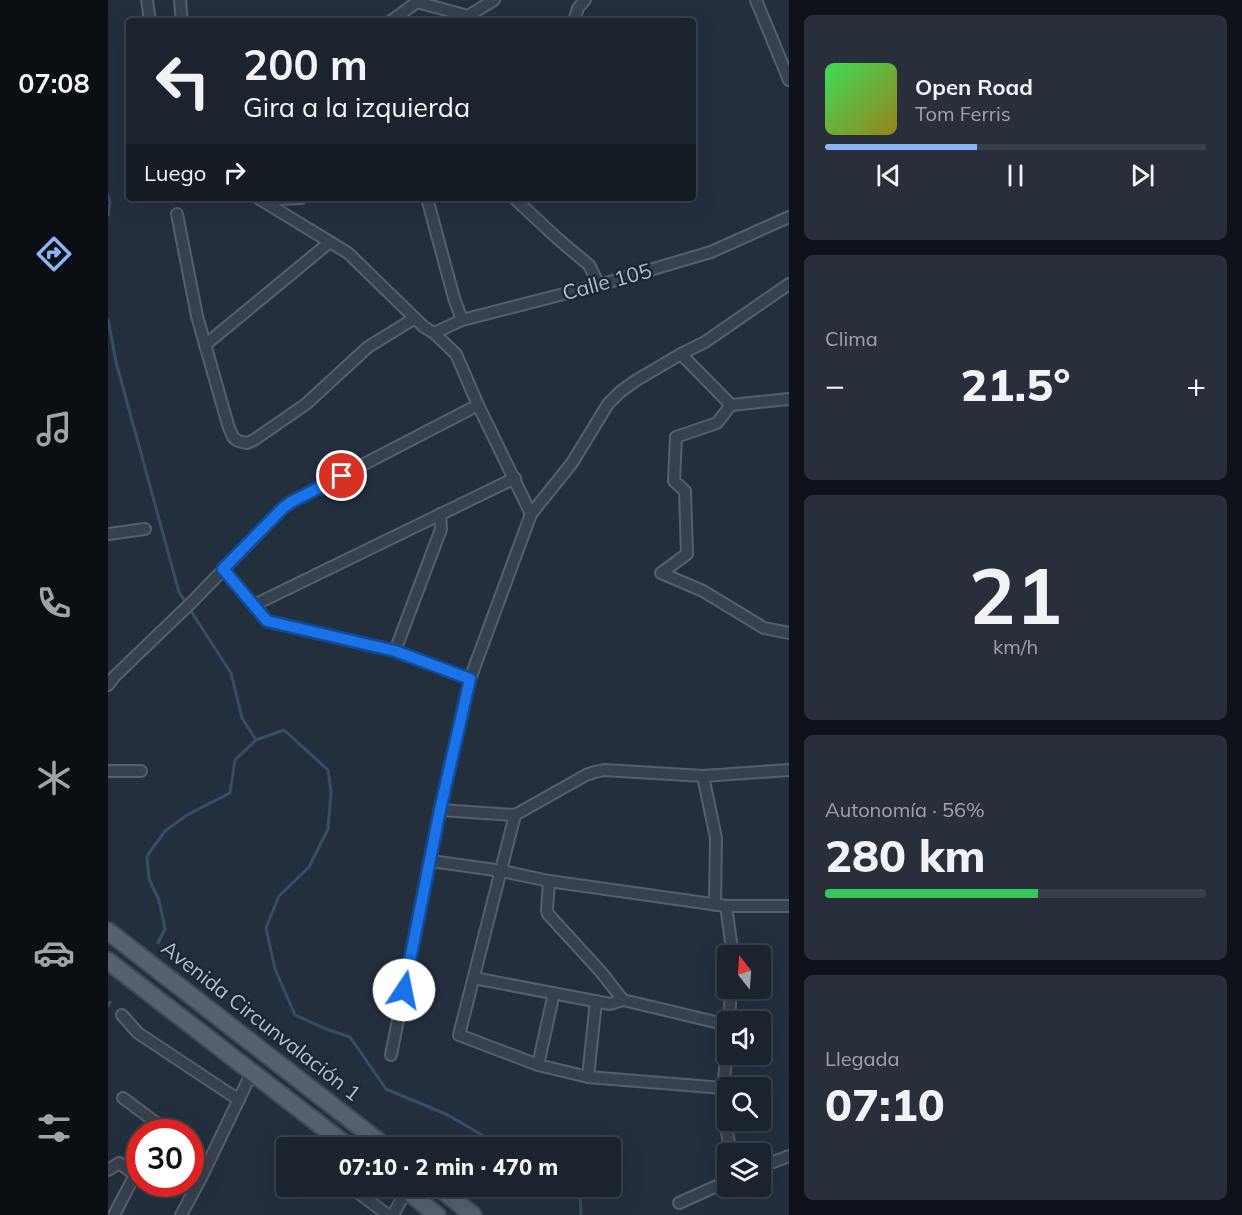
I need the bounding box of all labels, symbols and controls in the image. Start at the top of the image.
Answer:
text: 200 m [243,38,368,91]
icon: left [144,42,222,120]
text: 07:08 [18,66,90,100]
text: Open Road [915,73,1033,101]
text: Gira a la izquierda [243,90,470,124]
text: Tom Ferris [915,101,1011,126]
icon: right [218,156,251,189]
text: Luego [144,159,206,187]
icon: previous [872,159,905,192]
icon: pause [999,159,1032,192]
icon: next [1126,159,1159,192]
icon: directions [33,233,75,275]
street label: Calle 105 [559,257,654,305]
text: Clima [825,326,878,351]
text: 21.5° [961,356,1070,412]
text: − [825,364,845,405]
text: + [1186,364,1206,405]
icon: music [33,408,75,450]
pin [316,450,367,501]
icon: arrive [325,459,358,492]
text: 21 [969,546,1062,644]
icon: phone [33,582,75,624]
text: km/h [993,634,1038,659]
icon: climate [33,757,75,799]
text: Autonomía · 56% [825,797,985,822]
text: 280 km [825,827,986,883]
icon: car [33,932,75,974]
street label: Avenida Circunvalación 1 [157,934,366,1106]
north arrow [717,945,771,999]
map controls [717,945,771,1197]
position arrow [372,958,436,1022]
button: sound [717,1011,771,1065]
text: Llegada [825,1046,900,1071]
text: 07:10 [825,1076,945,1132]
button: search [717,1077,771,1131]
icon: filters [33,1107,75,1149]
speed limit sign: 30 [126,1119,204,1197]
button: layers [717,1143,771,1197]
text: 07:10 · 2 min · 470 m [339,1153,558,1181]

